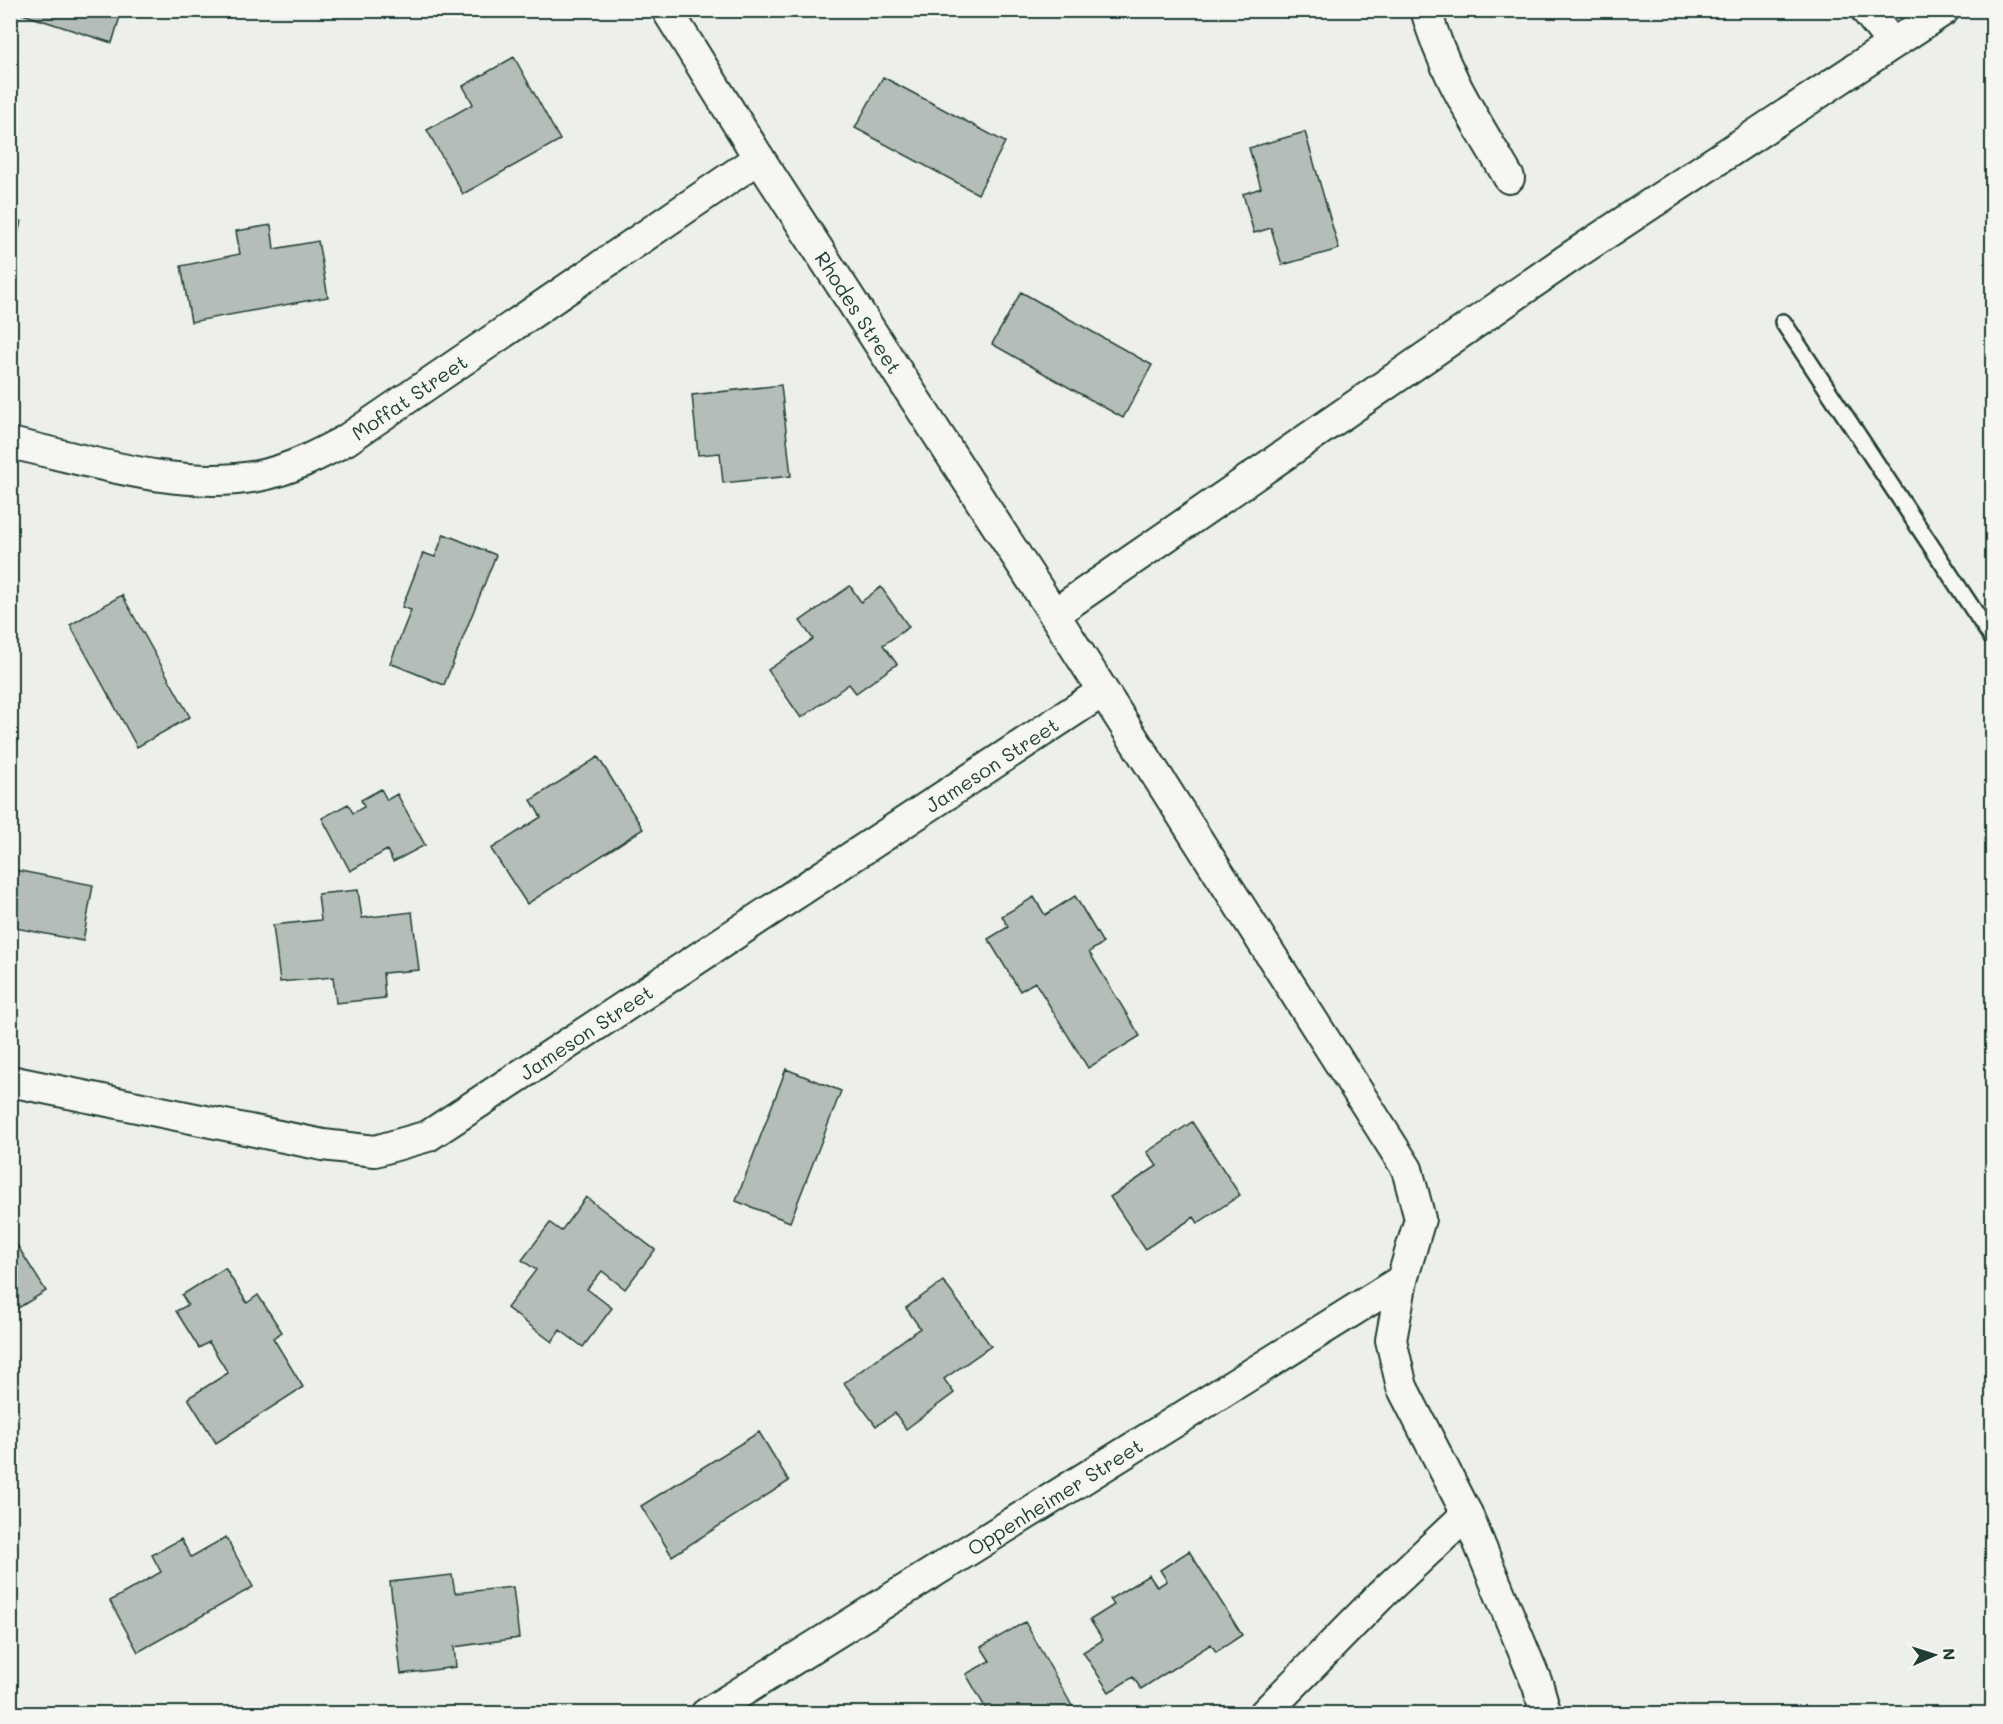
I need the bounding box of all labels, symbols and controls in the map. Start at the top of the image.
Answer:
street label: Rhodes Street [810,246,908,378]
street label: Moffat Street [346,348,472,446]
street label: Jameson Street [920,711,1063,818]
street label: Jameson Street [514,979,658,1085]
street label: Oppenheimer Street [962,1432,1147,1561]
north arrow [1904,1625,1964,1685]
text: N [1939,1648,1960,1661]

